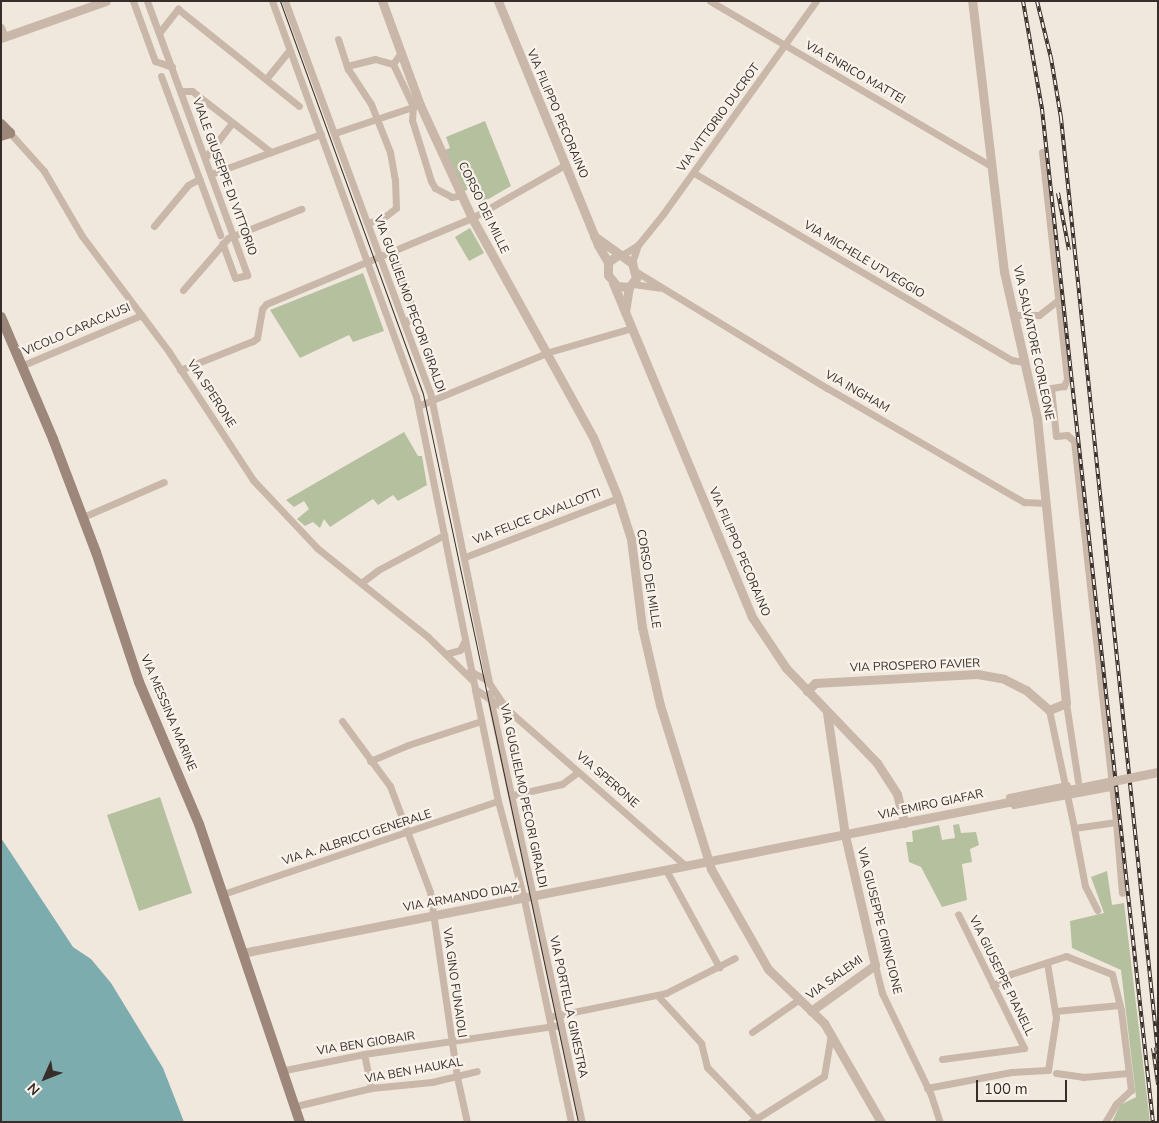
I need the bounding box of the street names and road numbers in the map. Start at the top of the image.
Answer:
street label: VIA ENRICO MATTEI [802,39,908,107]
street label: VIA FILIPPO PECORAINO [523,47,591,181]
street label: VIA VITTORIO DUCROT [675,61,763,175]
street label: VIALE GIUSEPPE DI VITTORIO [189,96,259,258]
street label: CORSO DEI MILLE [455,160,511,256]
street label: VIA GUGLIELMO PECORI GIRALDI [370,213,448,395]
street label: VIA MICHELE UTVEGGIO [801,218,927,302]
street label: VIA SALVATORE CORLEONE [1010,264,1056,422]
street label: VICOLO CARACAUSI [21,301,133,359]
street label: VIA SPERONE [184,357,238,431]
street label: VIA INGHAM [822,368,892,416]
street label: VIA FILIPPO PECORAINO [705,485,773,619]
street label: VIA FELICE CAVALLOTTI [471,486,603,548]
street label: CORSO DEI MILLE [633,528,663,630]
street label: VIA MESSINA MARINE [137,653,199,773]
street label: VIA PROSPERO FAVIER [850,657,980,675]
street label: VIA GUGLIELMO PECORI GIRALDI [496,703,550,889]
street label: VIA SPERONE [573,749,641,811]
street label: VIA EMIRO GIAFAR [877,787,985,823]
street label: VIA A. ALBRICCI GENERALE [280,807,434,869]
street label: VIA GIUSEPPE CIRINCIONE [854,846,904,996]
street label: VIA ARMANDO DIAZ [402,881,520,915]
street label: VIA GIUSEPPE PIANELL [966,914,1036,1038]
street label: VIA GINO FUNAIOLI [439,927,469,1039]
street label: VIA PORTELLA GINESTRA [546,935,590,1079]
street label: VIA SALEMI [804,953,866,1003]
street label: VIA BEN GIOBAIR [316,1029,416,1059]
street label: VIA BEN HAUKAL [364,1055,464,1087]

